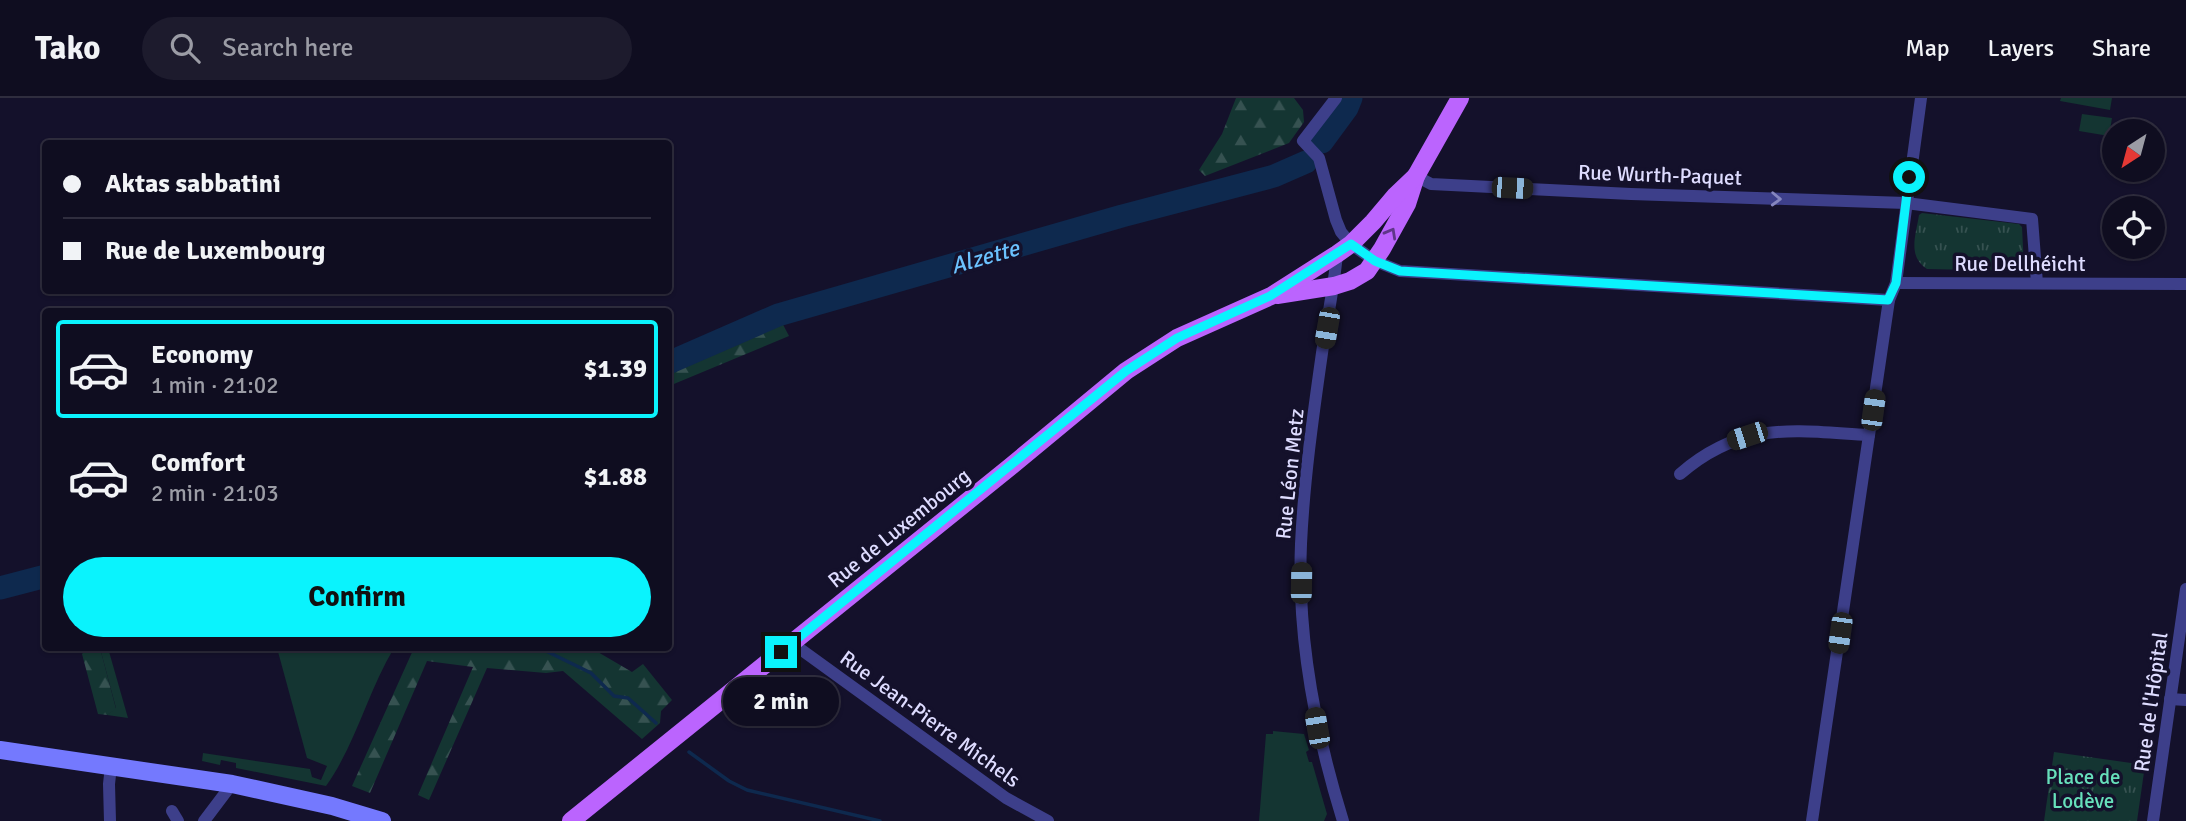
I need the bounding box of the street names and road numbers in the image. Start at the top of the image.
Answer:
street label: Rue Wurth-Paquet [1578,159,1742,191]
street label: Rue Dellhéicht [1954,251,2086,277]
street label: Rue Léon Metz [1270,407,1310,541]
street label: Rue de Luxembourg [823,463,975,593]
street label: Rue de l'Hôpital [2128,630,2174,774]
street label: Rue Jean-Pierre Michels [835,645,1025,793]

